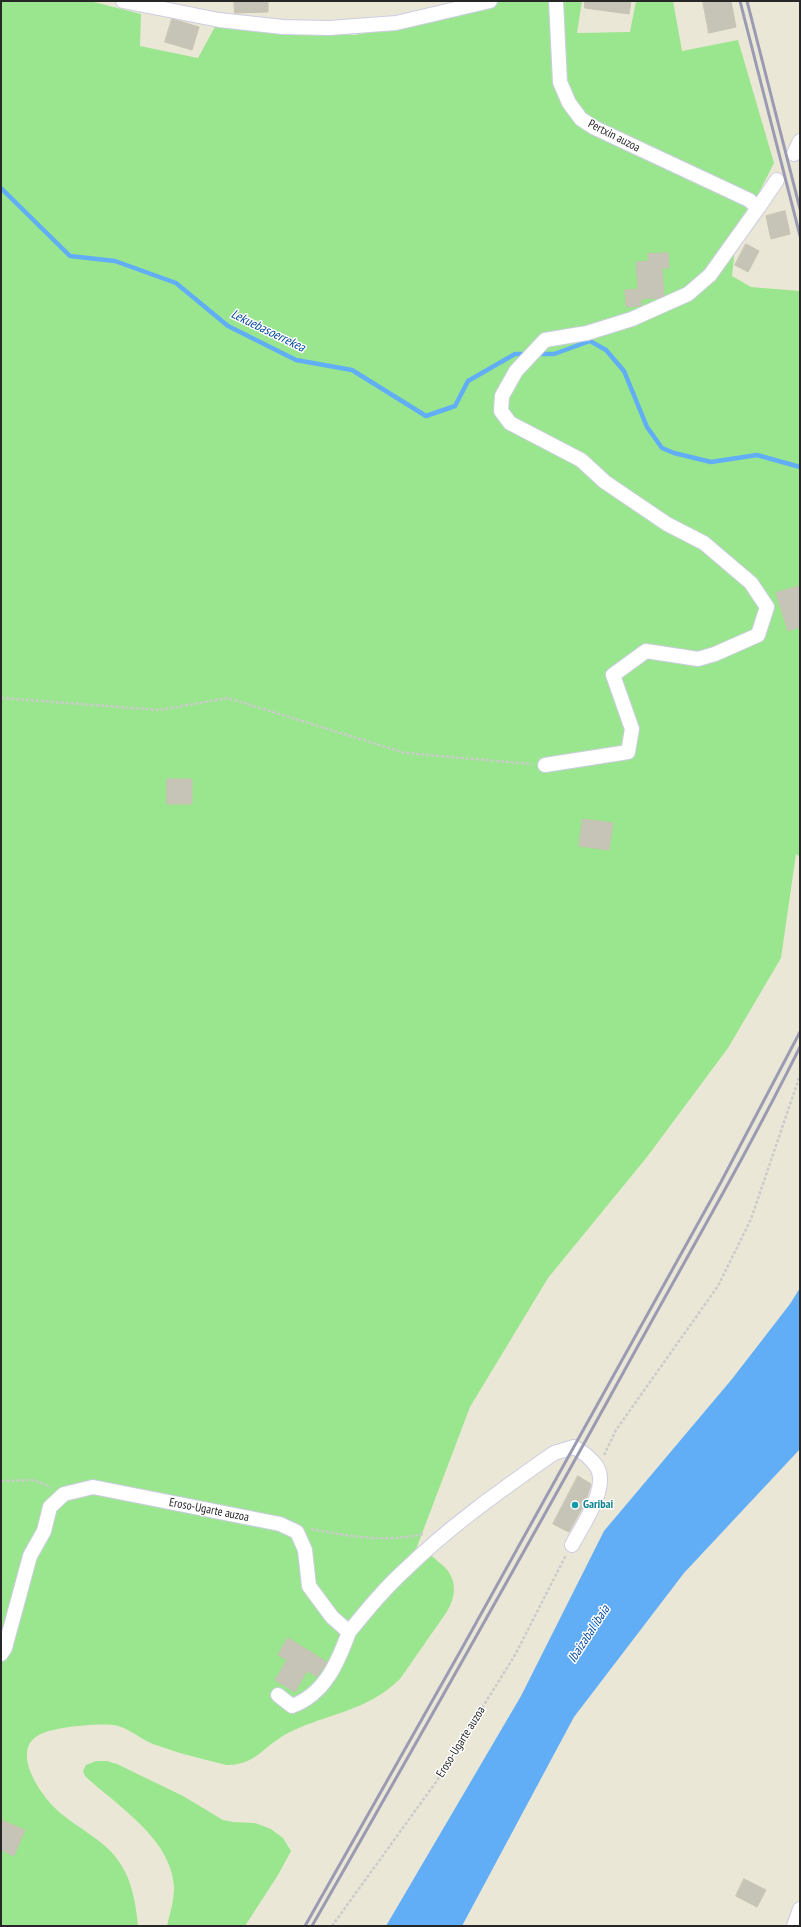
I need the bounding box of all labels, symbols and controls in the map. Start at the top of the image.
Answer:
street label: Pertxin auzoa [586,117,642,155]
water label: Lekuebasoerrekea [228,306,308,356]
street label: Eroso-Ugarte auzoa [168,1495,250,1525]
place label: Garibai [583,1498,613,1512]
marker: Garibai [570,1500,580,1510]
water label: Ibaizabal ibaia [565,1603,613,1665]
street label: Eroso-Ugarte auzoa [433,1704,489,1780]

